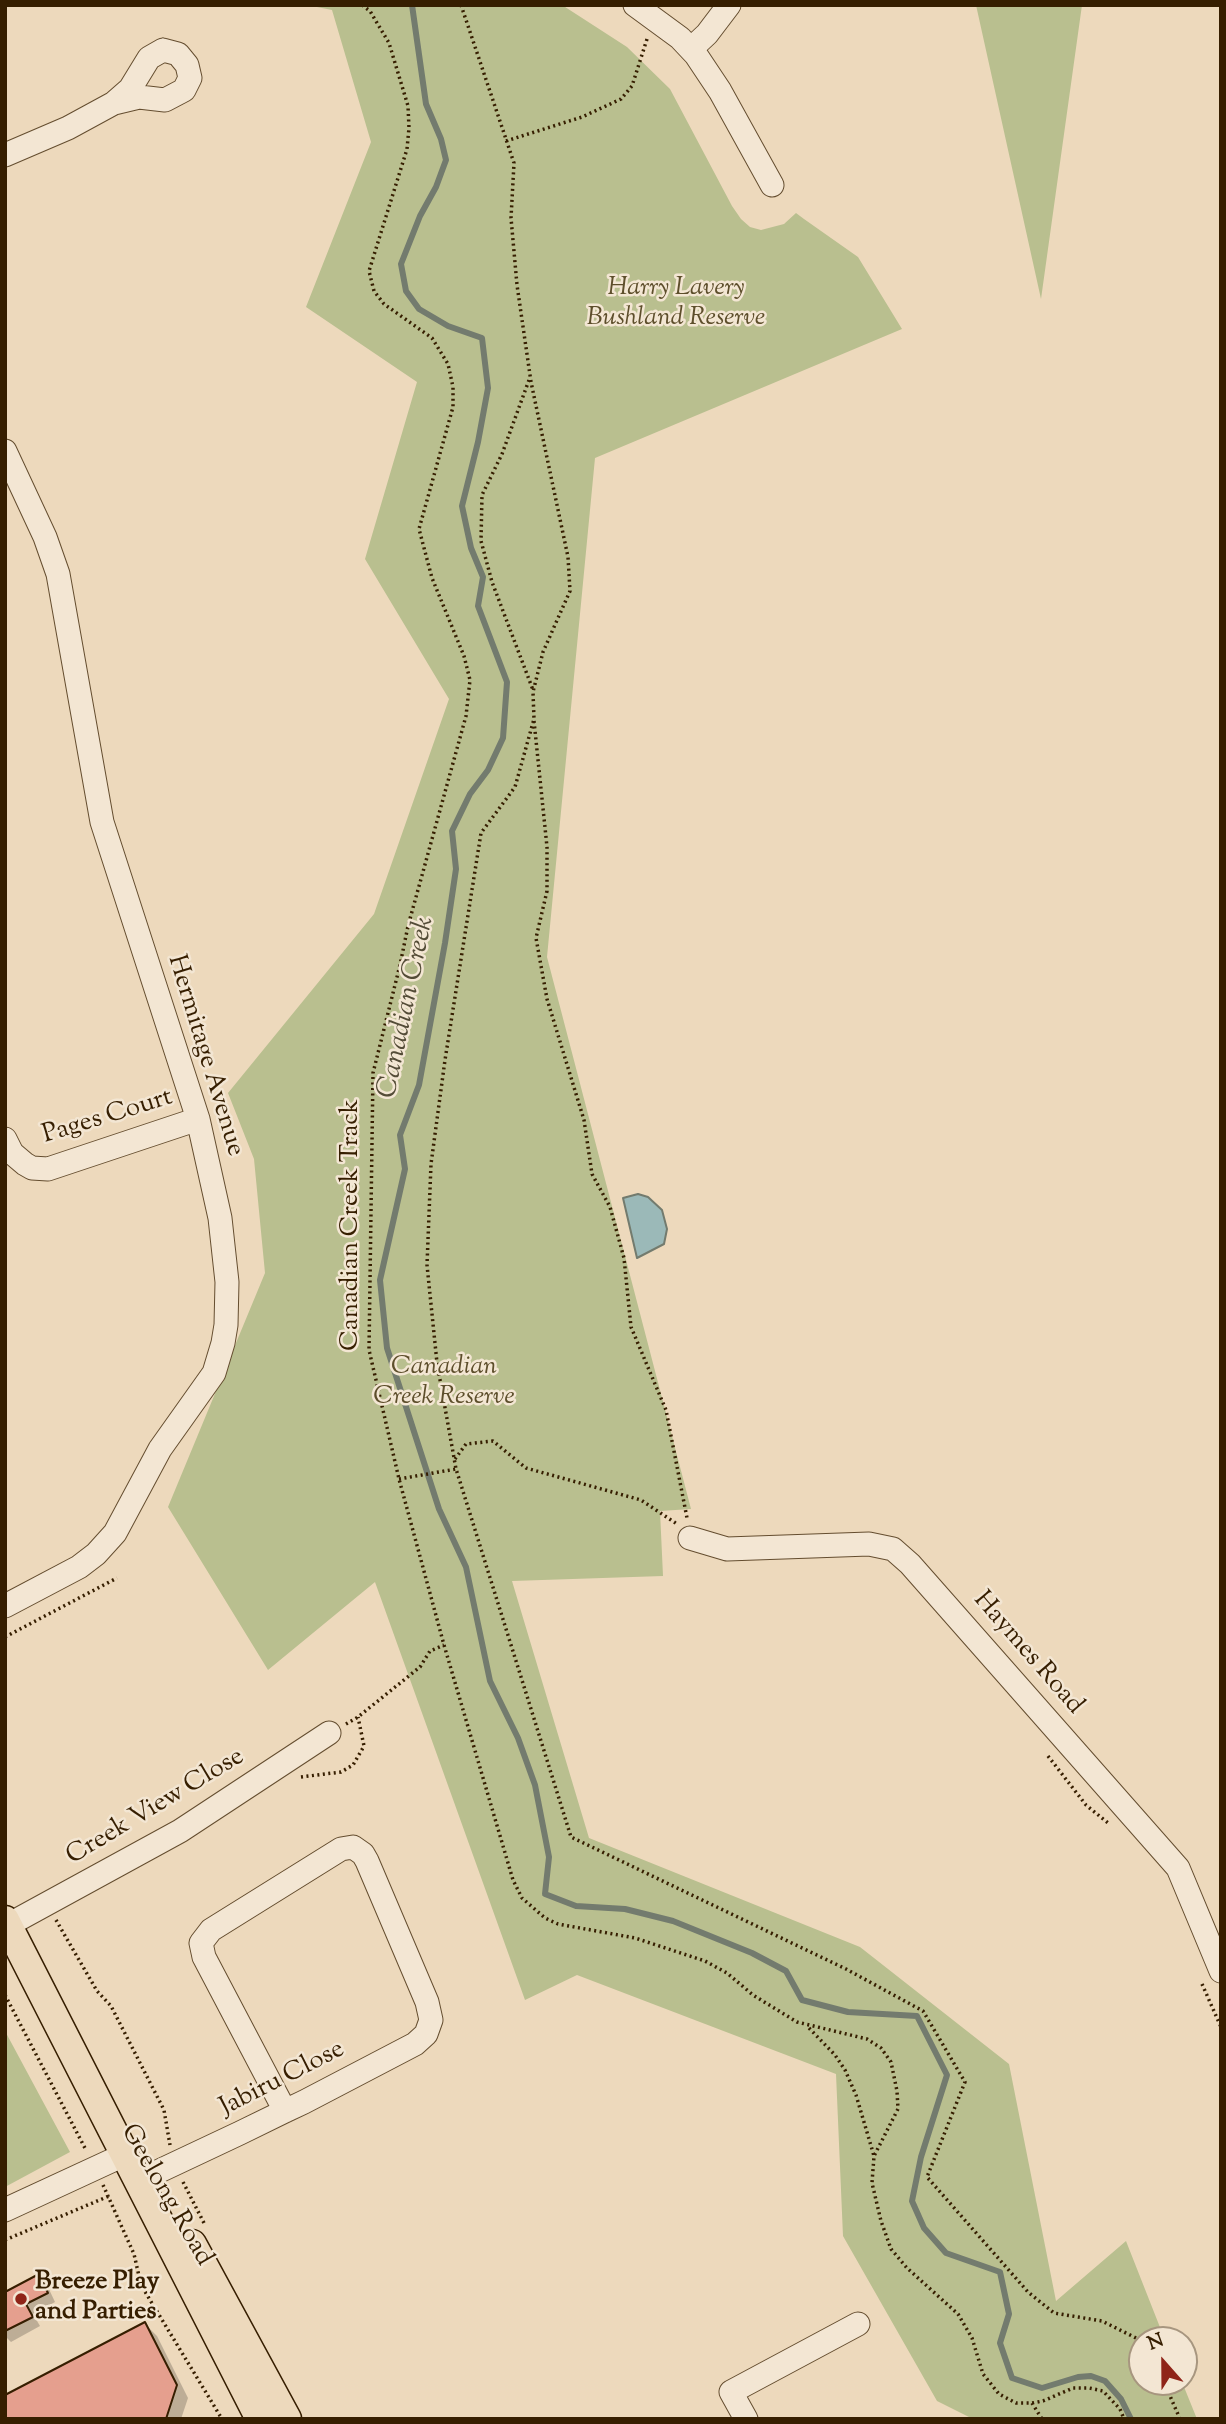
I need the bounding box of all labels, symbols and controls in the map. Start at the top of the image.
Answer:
park label: Harry Lavery Bushland Reserve [587,274,765,336]
water label: Canadian Creek [372,914,444,1102]
street label: Hermitage Avenue [159,952,249,1160]
street label: Pages Court [39,1083,177,1153]
street label: Canadian Creek Track [337,1099,369,1351]
park label: Canadian Creek Reserve [373,1353,515,1414]
street label: Haymes Road [965,1586,1089,1722]
street label: Creek View Close [61,1743,251,1873]
street label: Jabiru Close [216,2035,350,2125]
street label: Geelong Road [112,2120,218,2272]
place label: Breeze Play and Parties [35,2268,159,2330]
marker: Breeze Play and Parties [13,2291,29,2307]
north arrow [1128,2326,1198,2396]
text: N [1144,2327,1168,2358]

